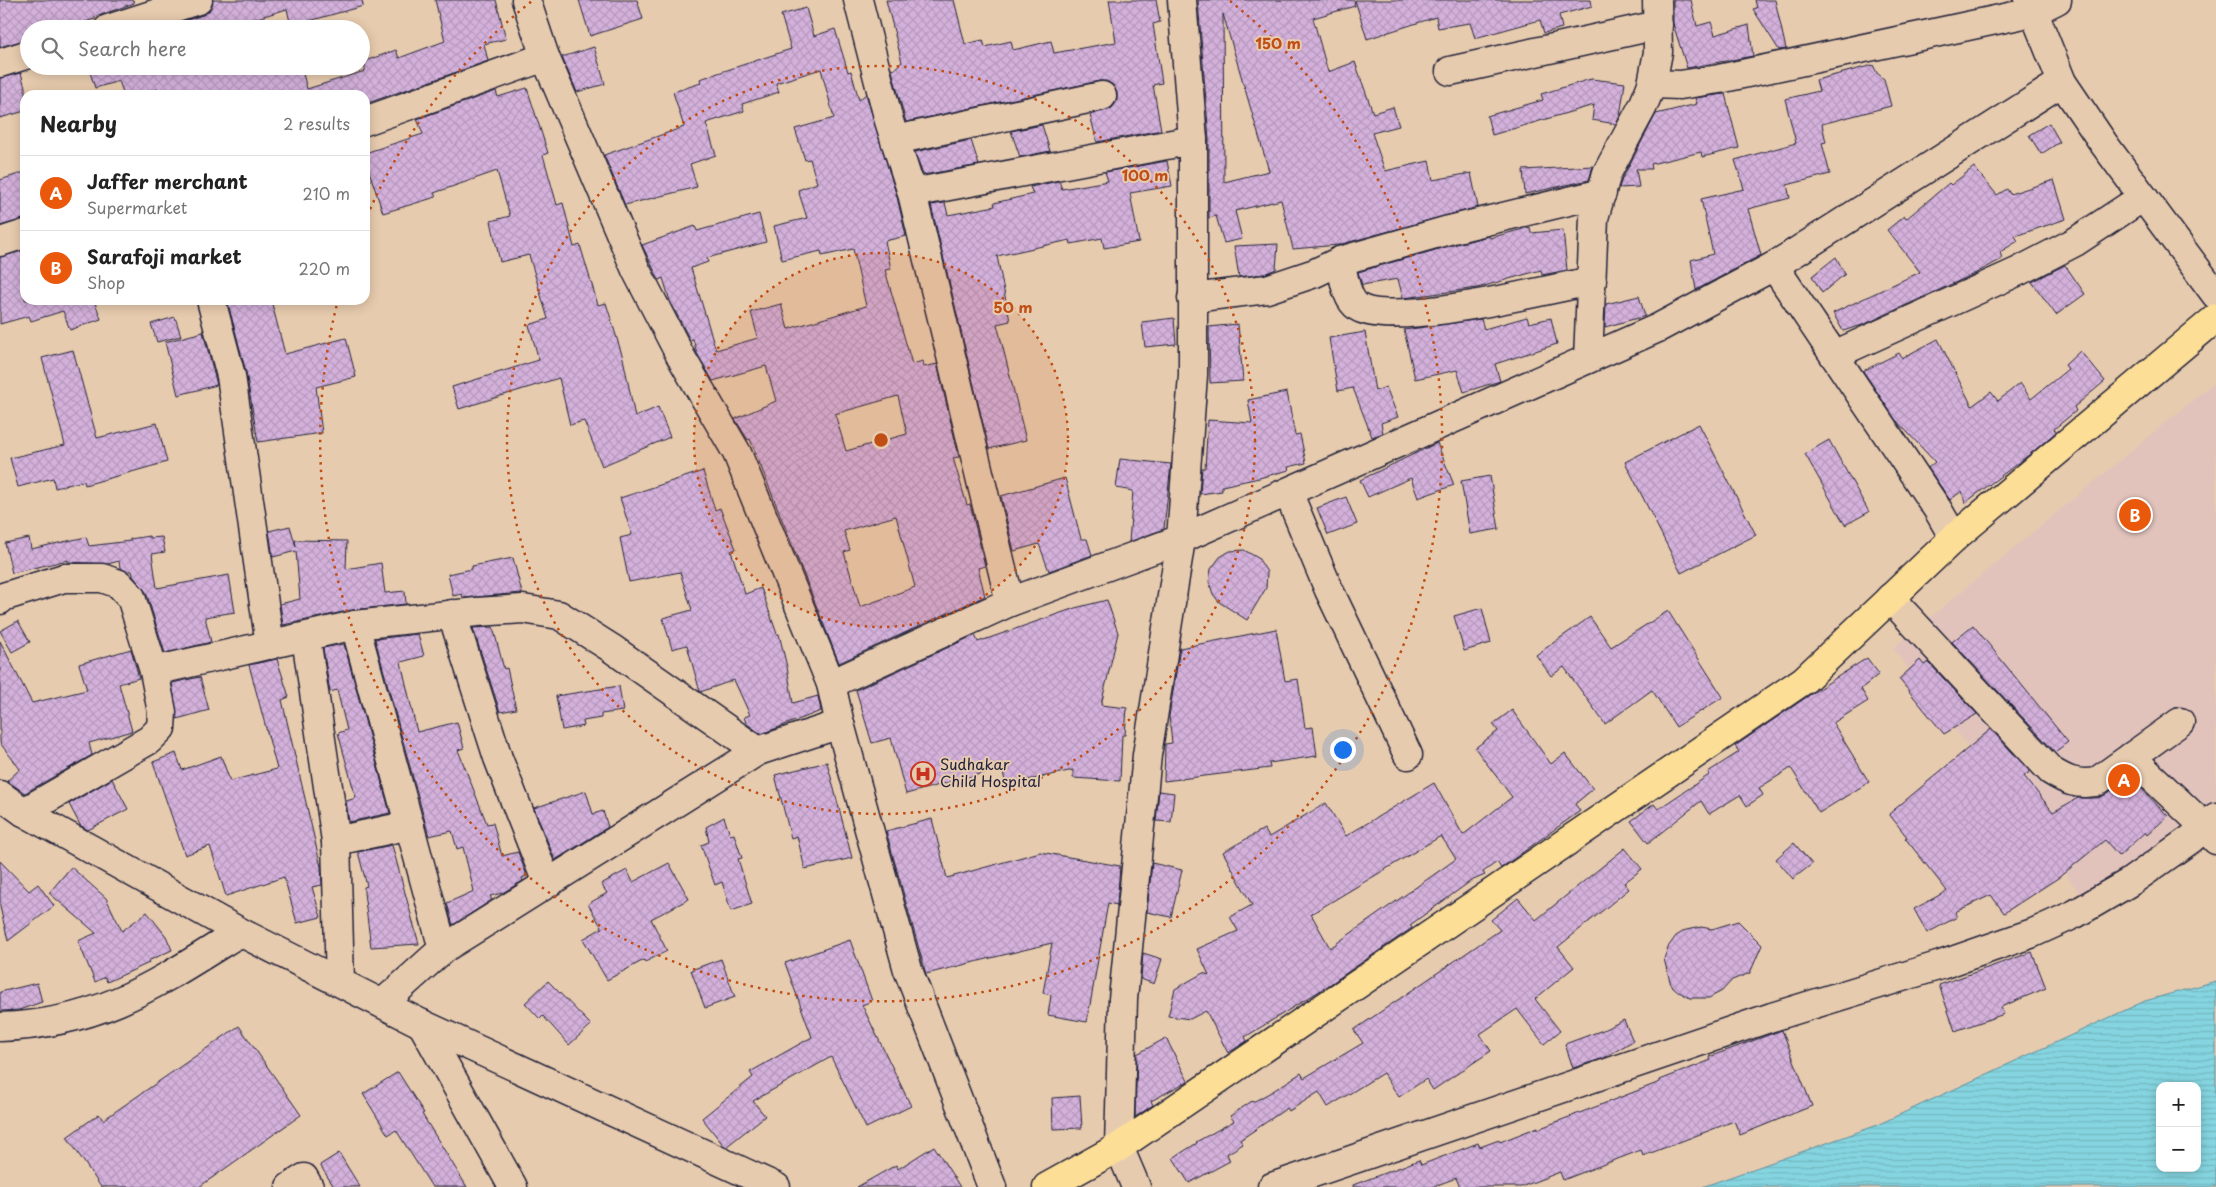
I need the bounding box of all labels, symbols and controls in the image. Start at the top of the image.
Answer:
search box [20,20,370,75]
text: 150 m [1255,31,1301,54]
icon: search [38,34,66,62]
text: Search here [78,34,187,62]
text: Nearby [40,107,117,139]
text: 2 results [283,111,350,135]
text: 100 m [1122,163,1168,186]
text: Jaffer merchant [87,167,248,195]
text: A [50,181,62,205]
text: 210 m [302,181,350,205]
text: Supermarket [87,195,187,219]
text: Sarafoji market [87,242,242,270]
text: B [51,256,61,280]
text: 220 m [299,256,350,280]
text: Shop [87,270,125,294]
text: 50 m [994,295,1032,318]
centre of rings [872,431,890,449]
pin: B [2119,496,2151,534]
your location [1330,737,1356,763]
place label: Sudhakar Child Hospital [940,752,1041,792]
hospital icon: Sudhakar Child Hospital [910,761,936,787]
pin: A [2108,761,2140,799]
map controls [2156,1082,2201,1172]
button: + [2156,1082,2201,1127]
button: − [2156,1127,2201,1172]

